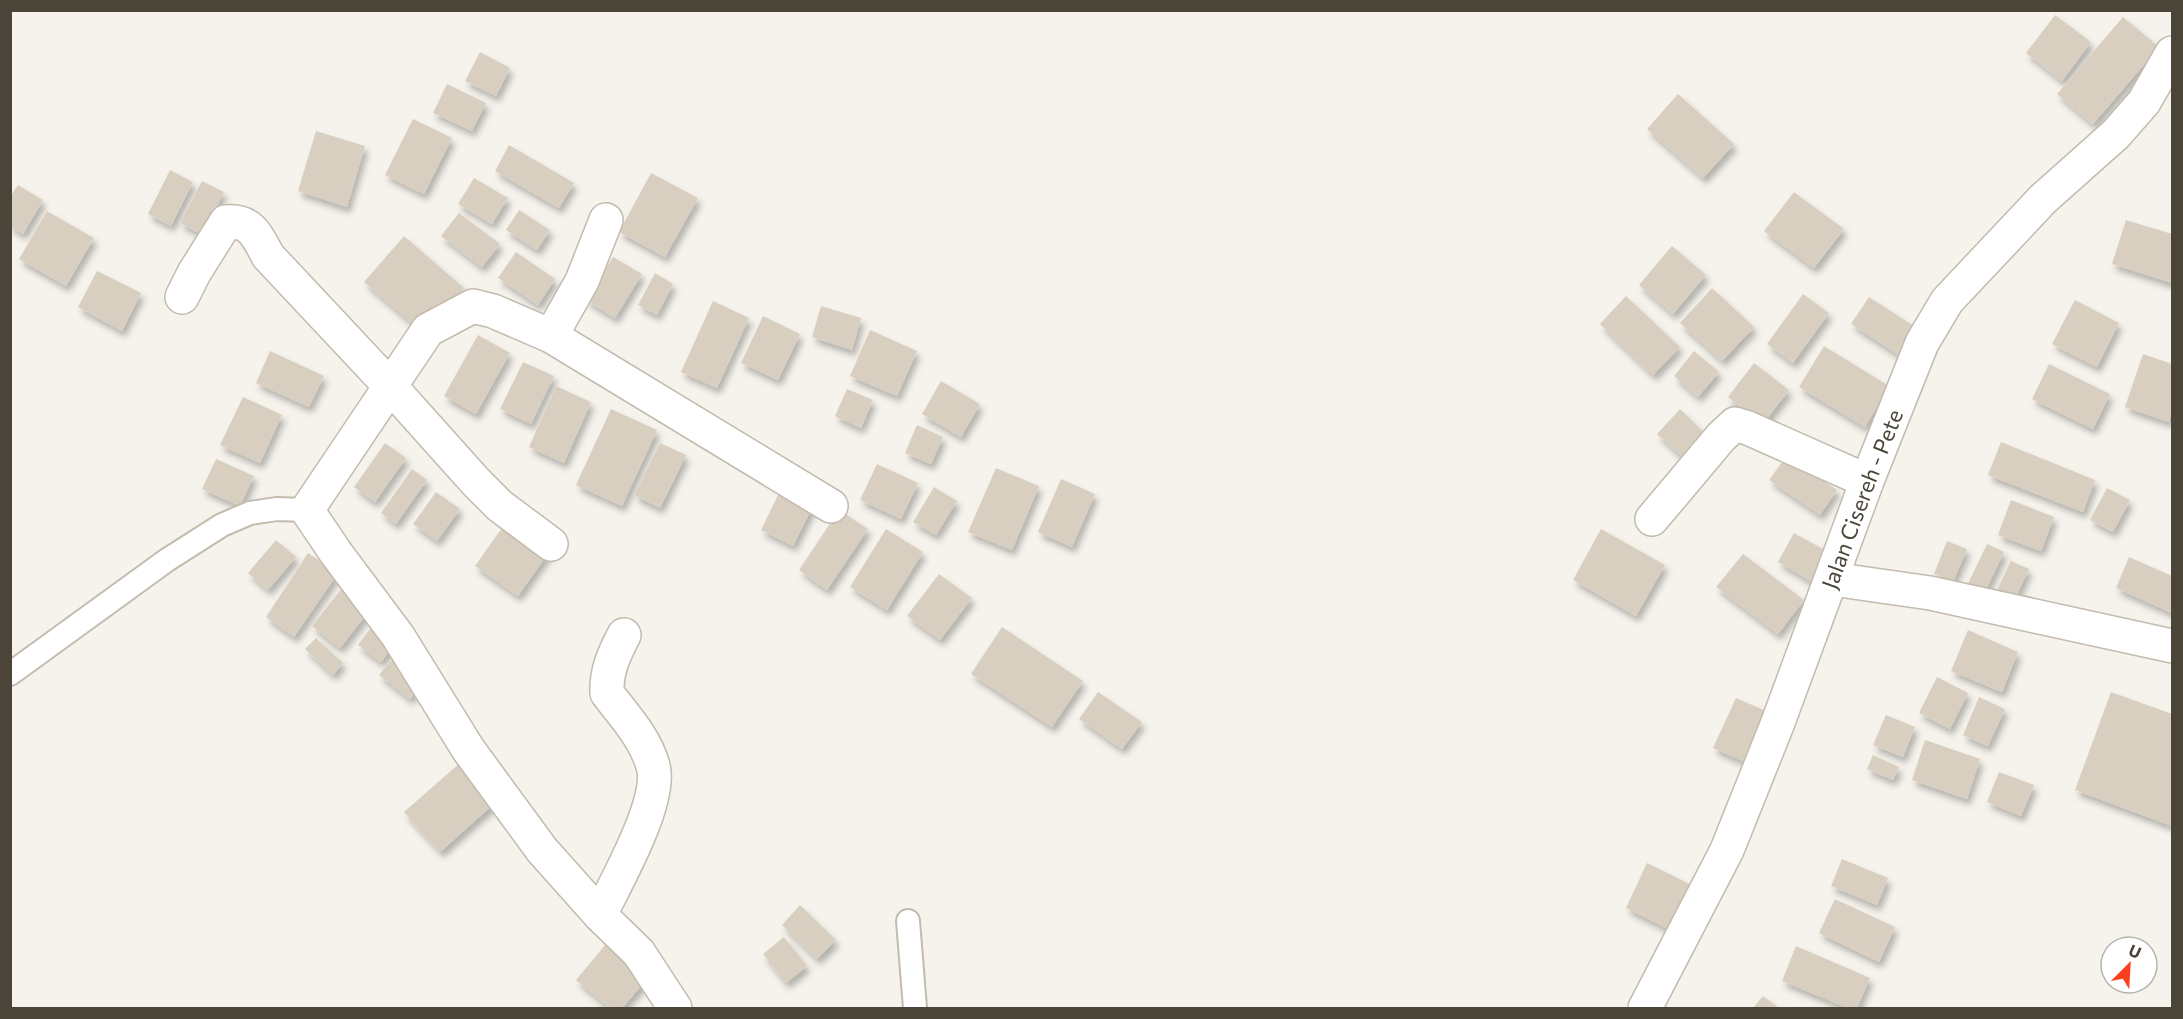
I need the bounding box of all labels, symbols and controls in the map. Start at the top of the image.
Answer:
street label: Jalan Cisereh - Pete [1815,405,1908,592]
north arrow [2099,935,2159,995]
text: U [2126,940,2144,962]

